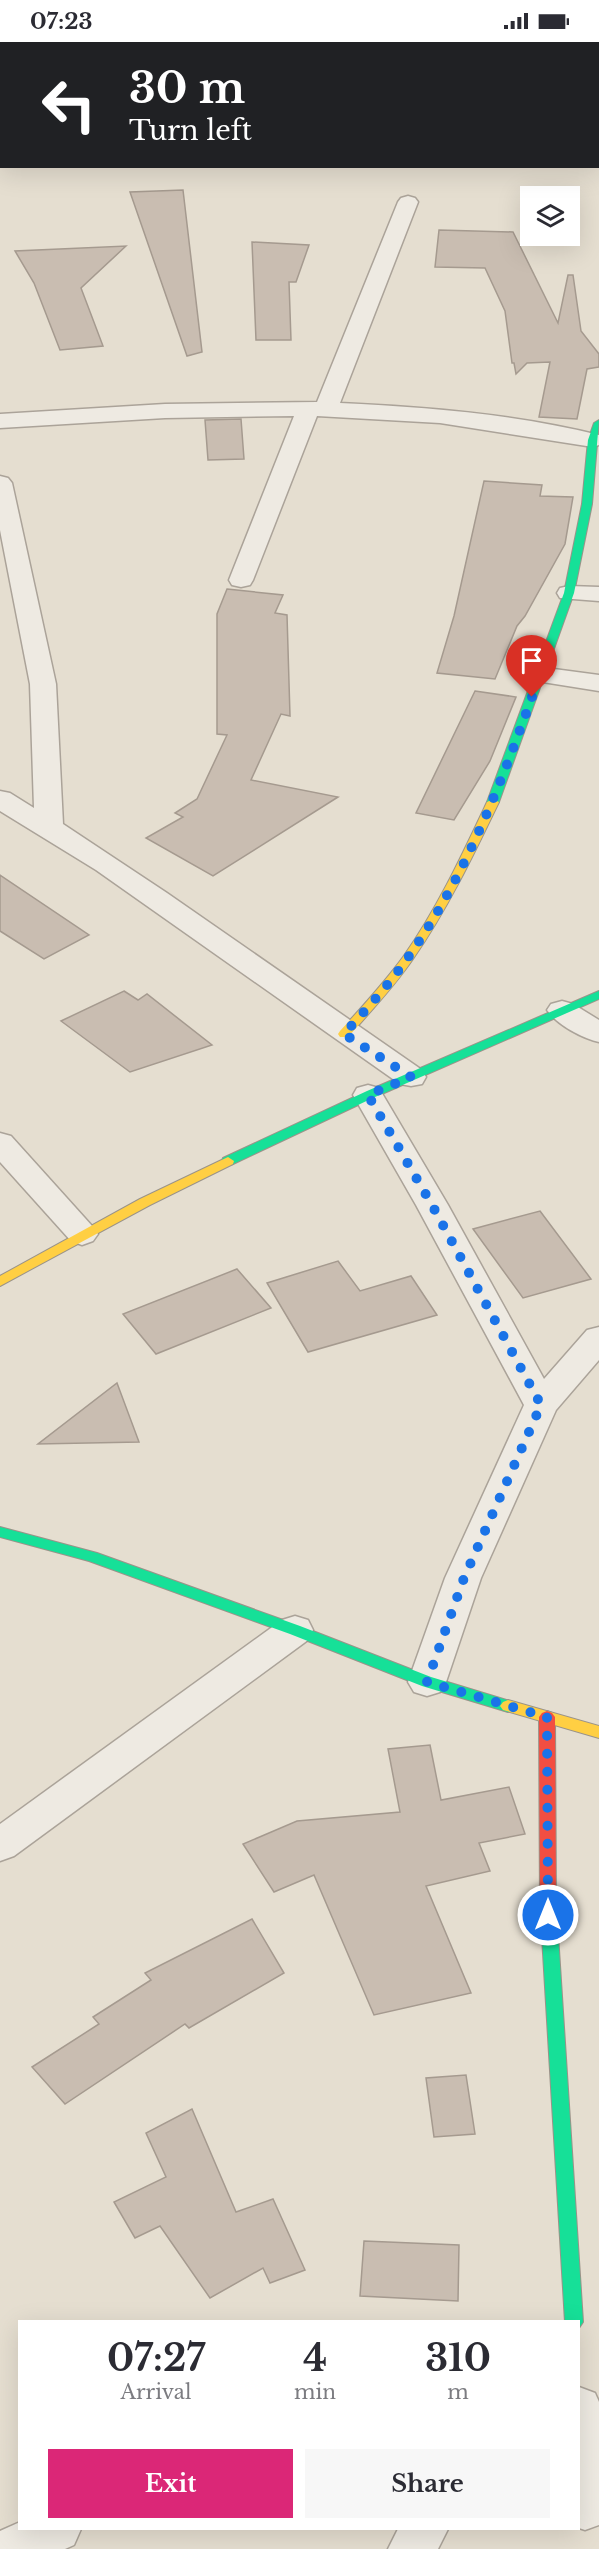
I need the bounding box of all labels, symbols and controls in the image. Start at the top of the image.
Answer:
text: 07:23 [30,8,93,35]
text: 30 m [129,62,245,114]
icon: left [30,66,108,144]
text: Turn left [129,114,252,147]
map controls [520,186,580,246]
button: layers [520,186,580,246]
pin [506,635,557,697]
icon: arrive [515,644,548,677]
position arrow [516,1883,580,1947]
text: 07:27 [107,2336,205,2381]
text: 4 [303,2336,327,2381]
text: 310 [425,2336,491,2381]
text: Arrival [121,2380,191,2404]
text: min [294,2380,336,2404]
text: m [447,2380,469,2404]
button: Exit [48,2449,293,2518]
button: Share [305,2449,550,2518]

